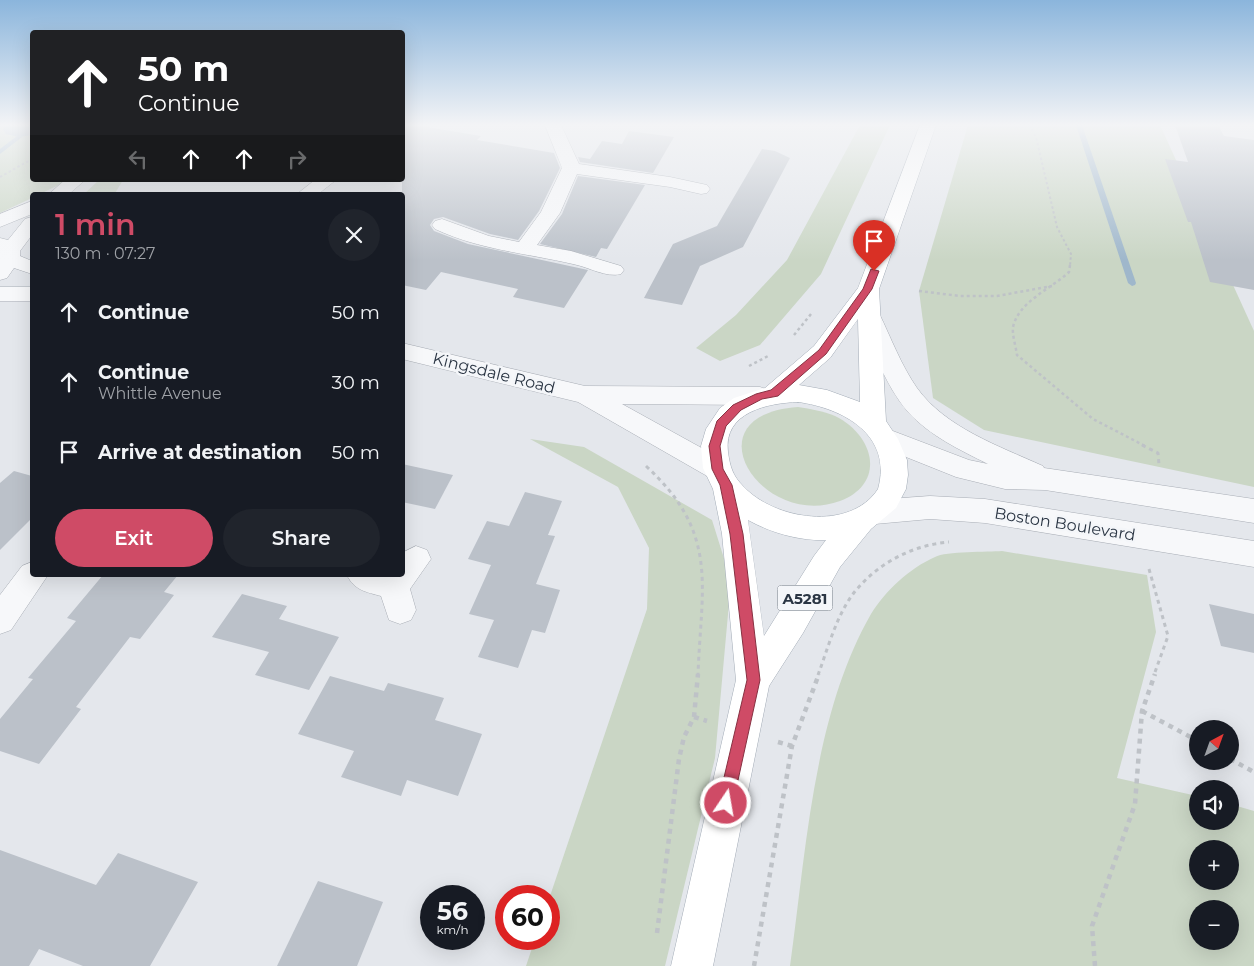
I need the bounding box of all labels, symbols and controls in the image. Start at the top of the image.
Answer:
text: 50 m [138,47,229,90]
icon: ahead [55,50,120,115]
text: Continue [138,90,240,117]
icon: left [124,145,152,173]
icon: ahead [177,145,205,173]
icon: ahead [230,145,258,173]
icon: right [283,145,311,173]
text: 1 min [55,206,136,243]
button: close [328,209,380,261]
pin [853,220,895,271]
icon: arrive [860,227,888,255]
text: 130 m · 07:27 [55,244,155,263]
icon: ahead [55,298,83,326]
text: Continue [98,301,189,324]
text: 50 m [332,301,380,324]
street label: Kingsdale Road [431,349,557,397]
text: Continue [98,361,189,384]
icon: ahead [55,368,83,396]
text: 30 m [332,371,380,394]
text: Whittle Avenue [98,384,222,403]
icon: arrive [55,438,83,466]
text: Arrive at destination [98,441,302,464]
text: 50 m [332,441,380,464]
street label: Boston Boulevard [993,503,1137,545]
button: Exit [55,509,213,567]
button: Share [223,509,380,567]
road number: A5281 [778,586,832,610]
north arrow [1189,720,1239,770]
map controls [1189,720,1239,950]
position arrow [699,776,751,828]
button: sound [1189,780,1239,830]
button: + [1189,840,1239,890]
speed limit sign: 60 [495,885,560,950]
text: 56 [437,896,468,926]
button: − [1189,900,1239,950]
text: km/h [436,922,469,937]

